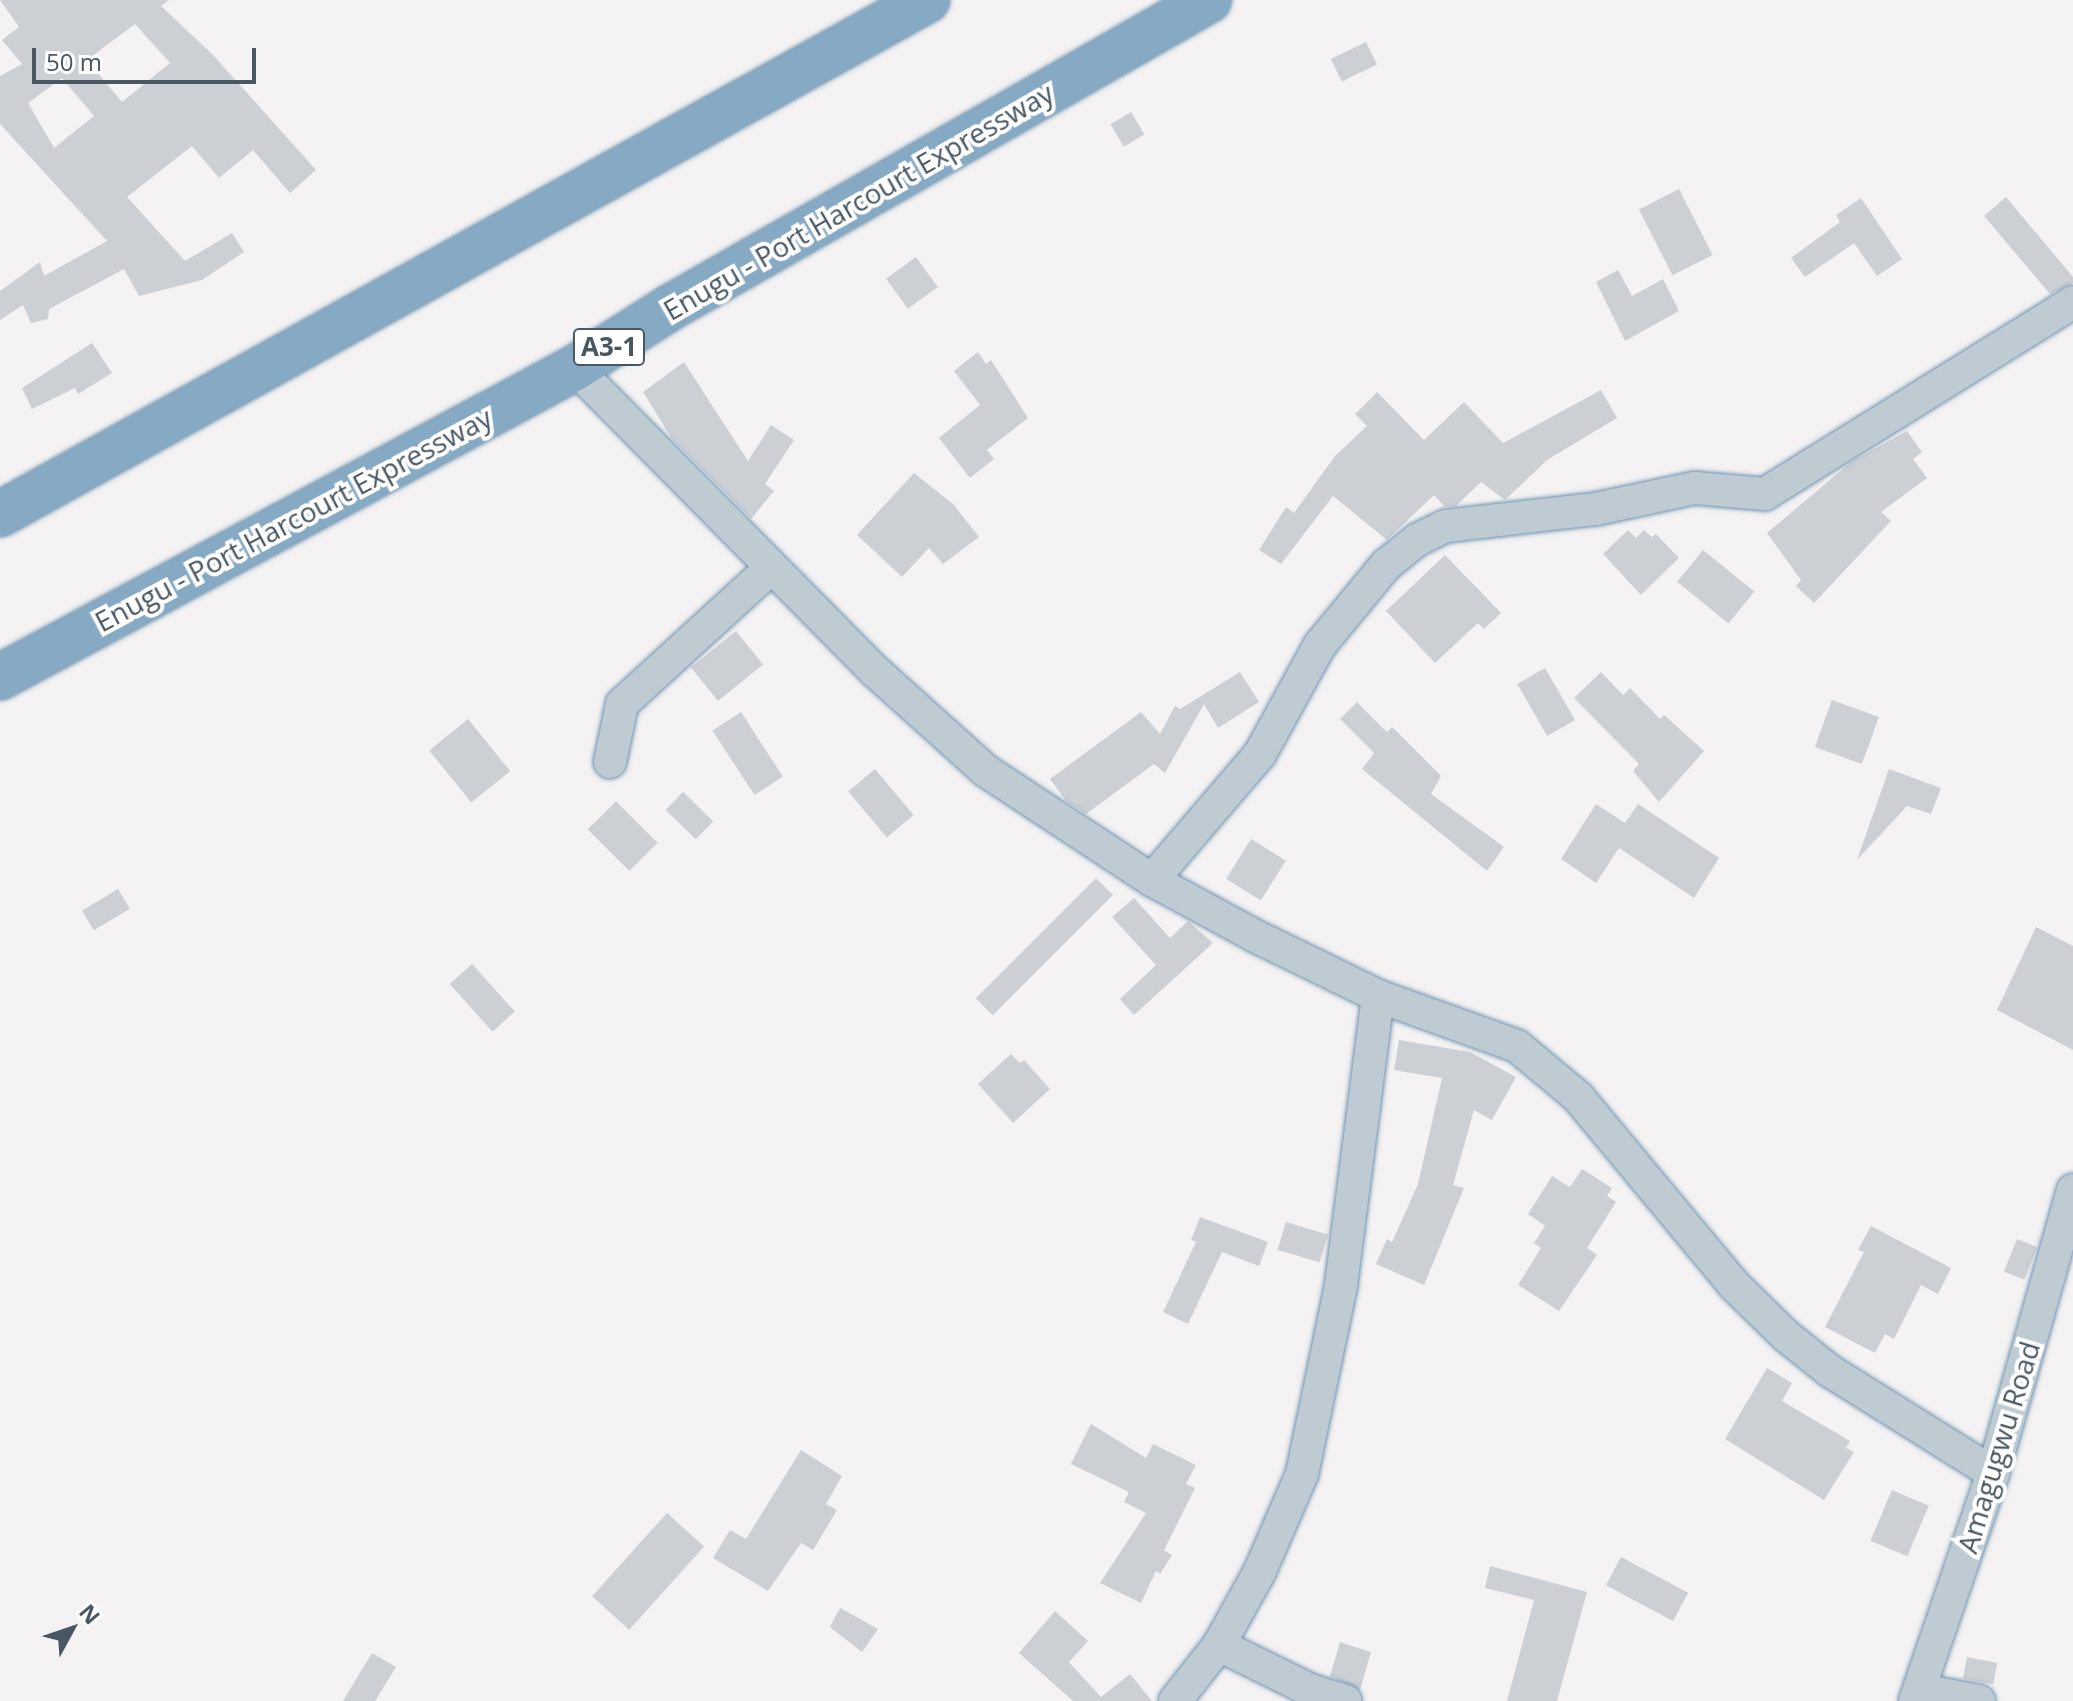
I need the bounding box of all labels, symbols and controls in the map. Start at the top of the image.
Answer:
scale bar [36,32,260,82]
text: 50 m [46,45,102,78]
street label: Enugu - Port Harcourt Expressway [657,75,1059,327]
road number: A3-1 [571,325,647,369]
street label: Enugu - Port Harcourt Expressway [89,400,497,638]
street label: Amagugwu Road [1950,1337,2046,1557]
north arrow [32,1589,112,1669]
text: N [73,1597,108,1630]

